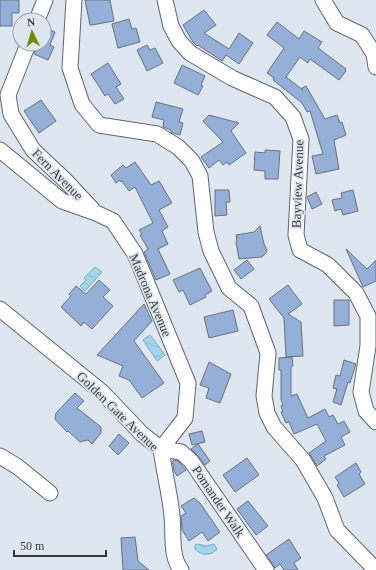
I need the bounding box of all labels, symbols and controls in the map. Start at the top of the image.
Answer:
north arrow [12,12,52,52]
text: N [27,16,36,28]
street label: Bayview Avenue [288,139,307,228]
street label: Fern Avenue [29,146,86,203]
street label: Madrona Avenue [126,251,175,339]
street label: Golden Gate Avenue [74,368,162,454]
street label: Pomander Walk [189,463,248,540]
scale bar [14,532,106,558]
text: 50 m [20,539,45,553]

